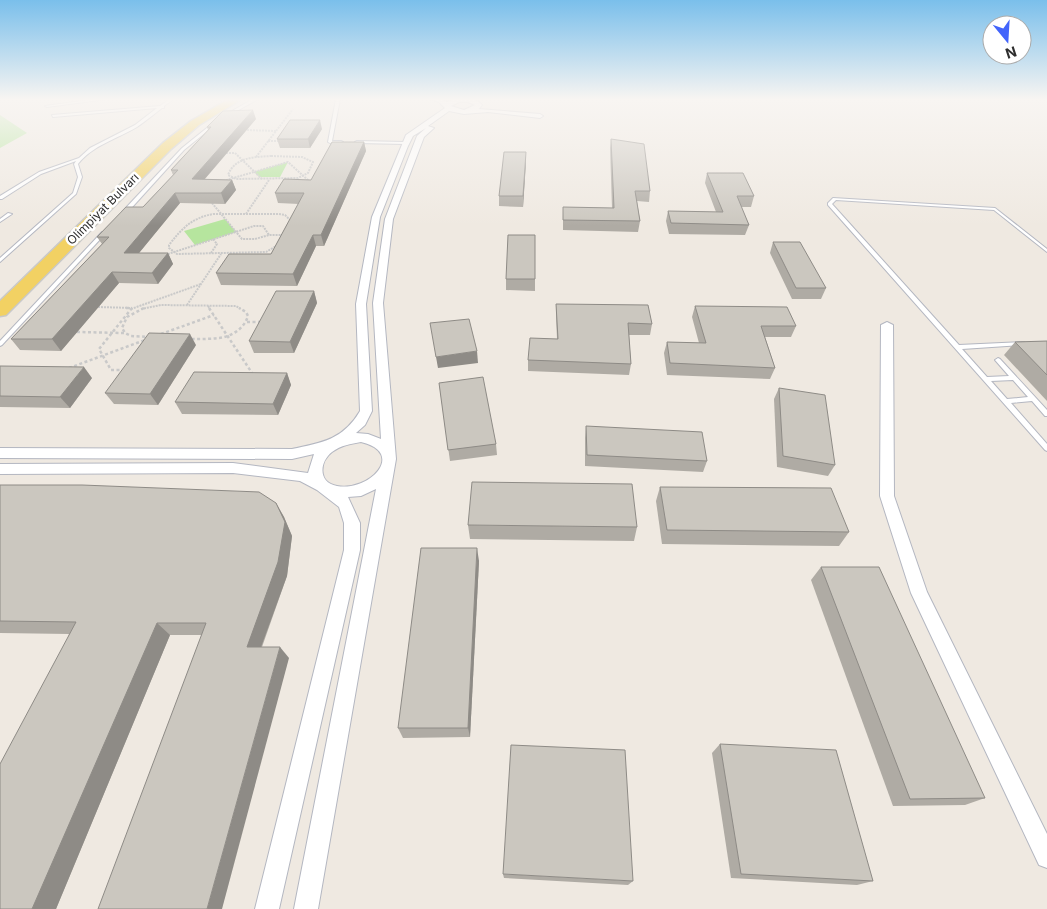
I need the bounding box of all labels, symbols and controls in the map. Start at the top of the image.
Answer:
north arrow [982,15,1032,65]
text: N [1003,43,1019,63]
street label: Olimpiyat Bulvarı [64,170,142,248]

